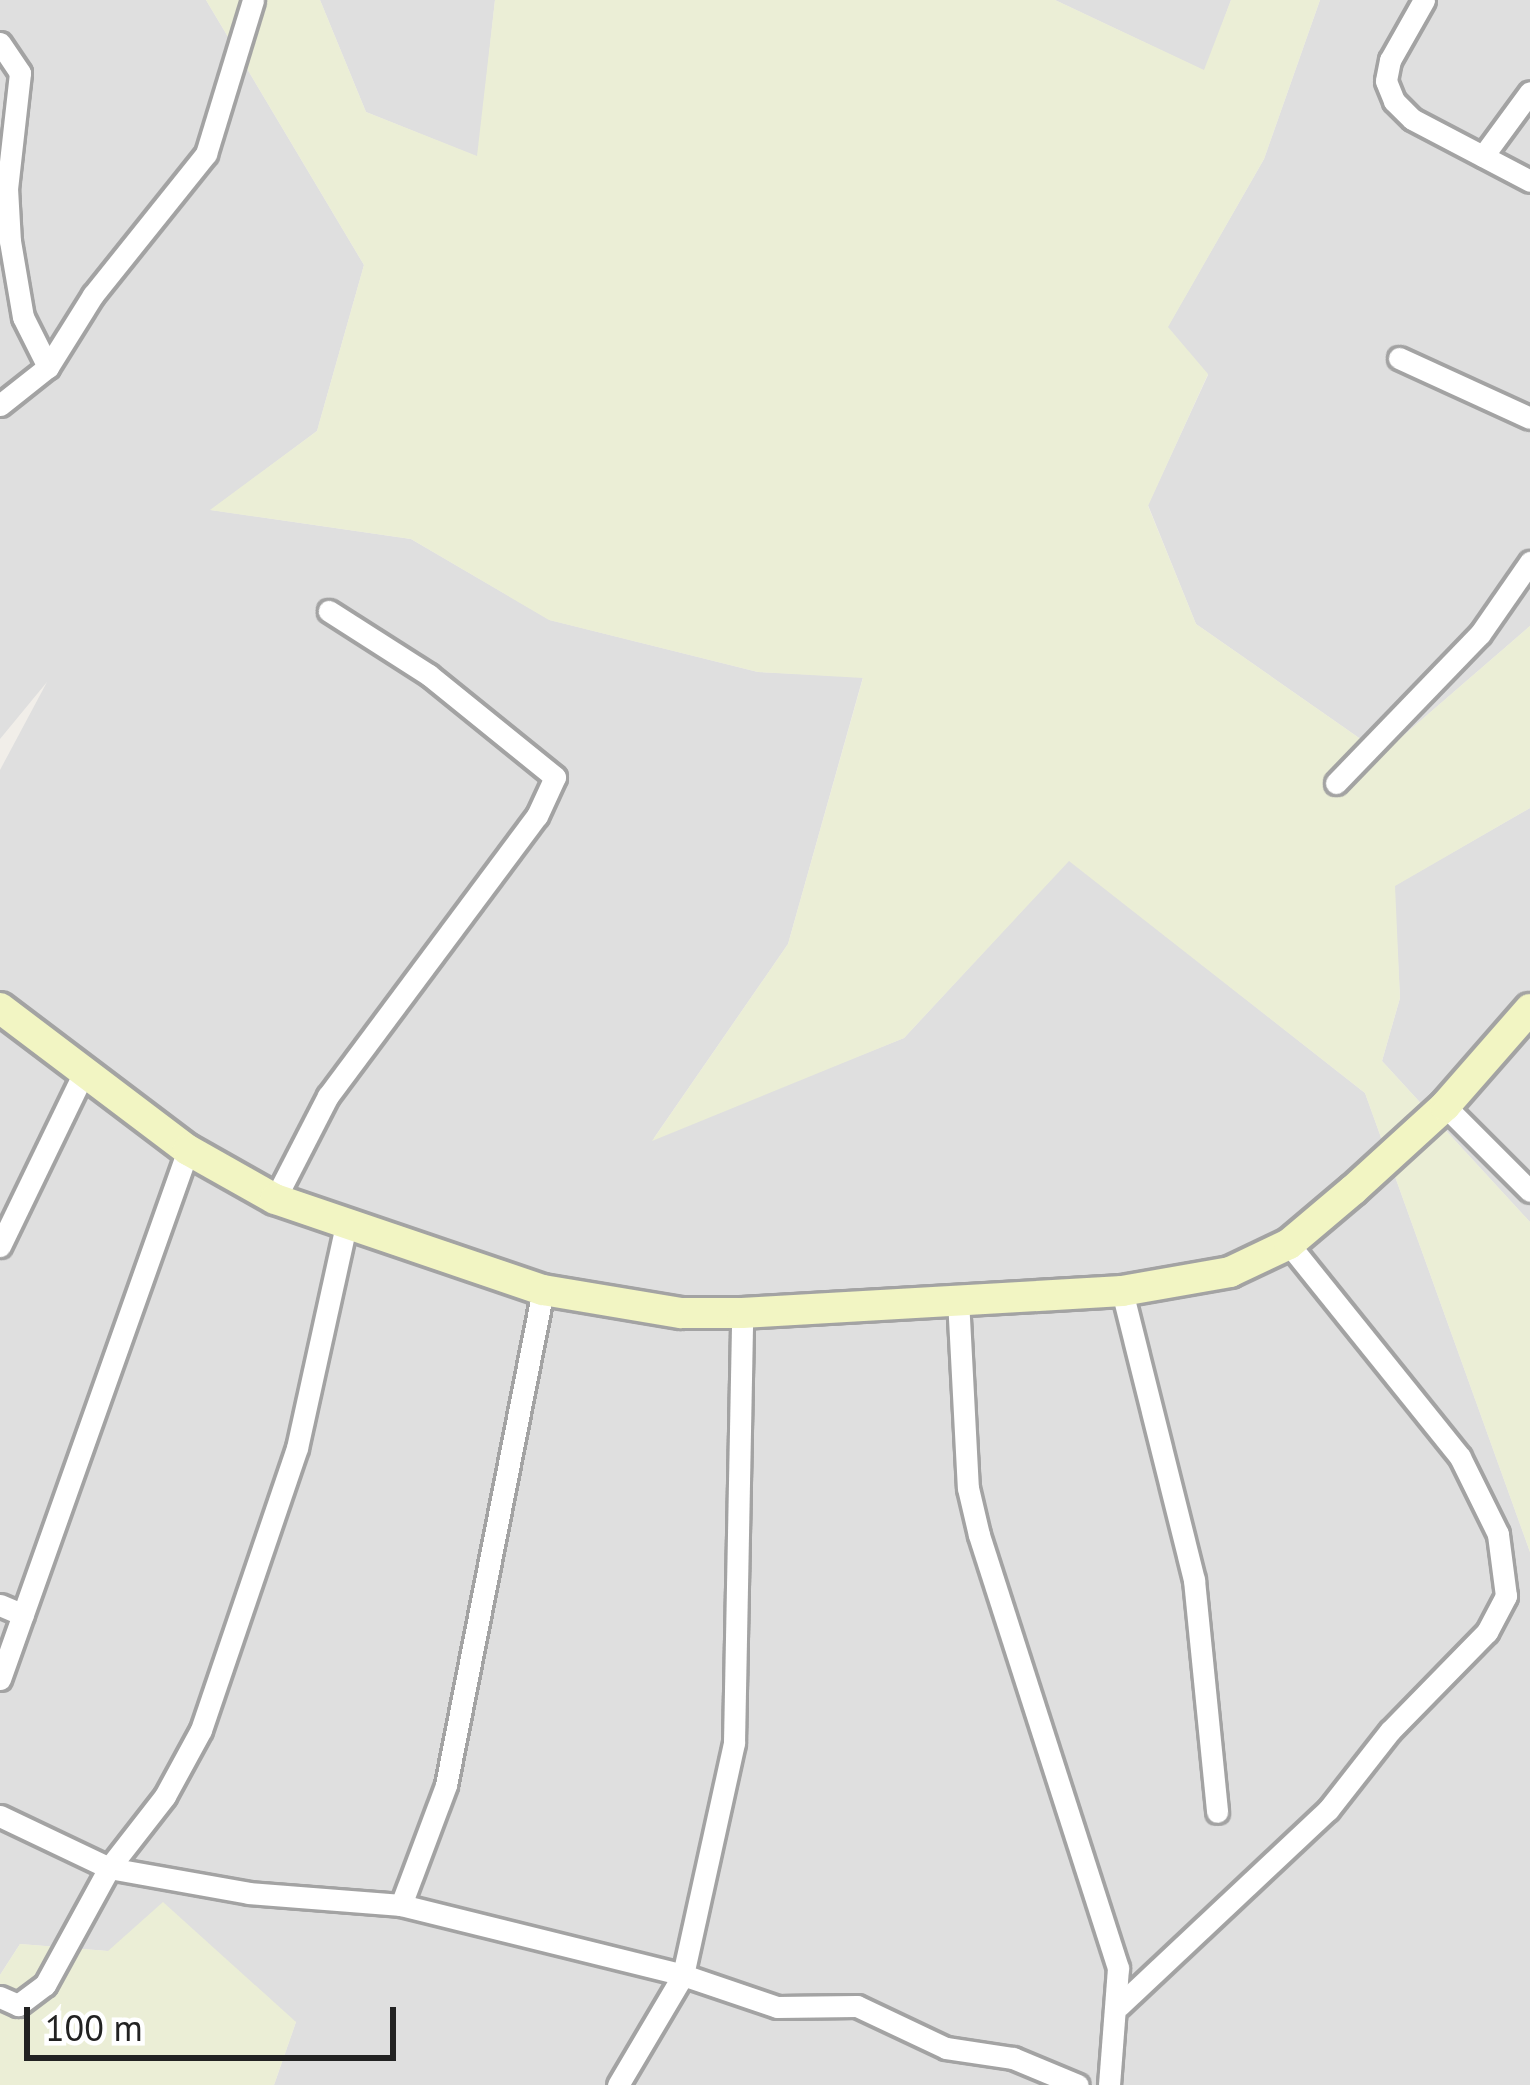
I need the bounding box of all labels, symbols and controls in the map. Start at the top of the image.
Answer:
scale bar [30,1983,402,2057]
text: 100 m [45,2004,143,2051]

